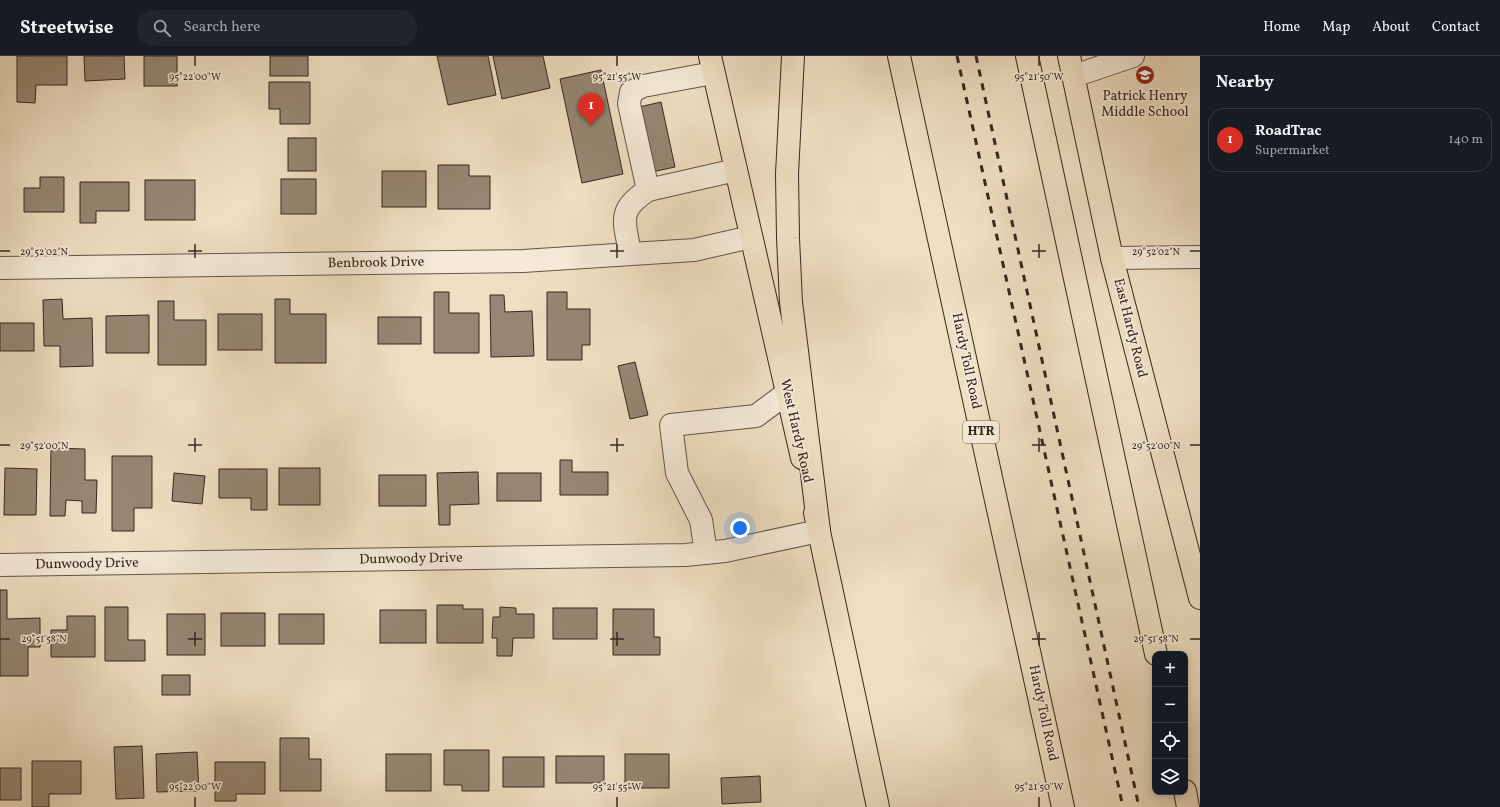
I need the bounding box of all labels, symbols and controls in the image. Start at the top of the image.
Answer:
search box [137,10,417,46]
text: Streetwise [20,15,113,41]
icon: search [151,17,173,39]
text: Search here [183,17,260,38]
text: Home [1263,18,1300,37]
text: Map [1322,18,1350,37]
text: About [1372,18,1410,37]
text: Contact [1432,18,1480,37]
school or university icon: Patrick Henry Middle School [1134,64,1156,86]
text: 95°22'00"W [169,70,221,84]
text: 95°21'55"W [593,70,641,84]
text: 95°21'50"W [1014,70,1064,84]
text: Nearby [1216,71,1274,94]
place label: Patrick Henry Middle School [1101,87,1189,122]
pin: 1 [578,93,604,126]
text: RoadTrac [1255,121,1322,142]
text: 1 [1227,131,1233,149]
text: 140 m [1449,131,1483,149]
text: Supermarket [1255,142,1330,160]
text: 29°52'02"N [20,245,68,259]
text: 29°52'02"N [1132,245,1180,259]
street label: Benbrook Drive [328,253,425,273]
street label: East Hardy Road [1108,276,1152,380]
street label: Hardy Toll Road [947,311,986,411]
street label: West Hardy Road [775,377,817,485]
road number: HTR [963,421,999,443]
text: 29°52'00"N [20,439,69,453]
text: 29°52'00"N [1132,439,1181,453]
your location [730,518,750,538]
street label: Dunwoody Drive [359,549,463,569]
street label: Dunwoody Drive [35,554,139,574]
text: 29°51'58"N [21,632,67,646]
text: 29°51'58"N [1133,632,1179,646]
map controls [1152,651,1188,795]
button: + [1152,651,1188,687]
street label: Hardy Toll Road [1024,663,1063,763]
button: − [1152,687,1188,723]
button: locate [1152,723,1188,759]
button: layers [1152,759,1188,795]
text: 95°22'00"W [169,780,221,794]
text: 95°21'55"W [593,780,641,794]
text: 95°21'50"W [1014,780,1064,794]

